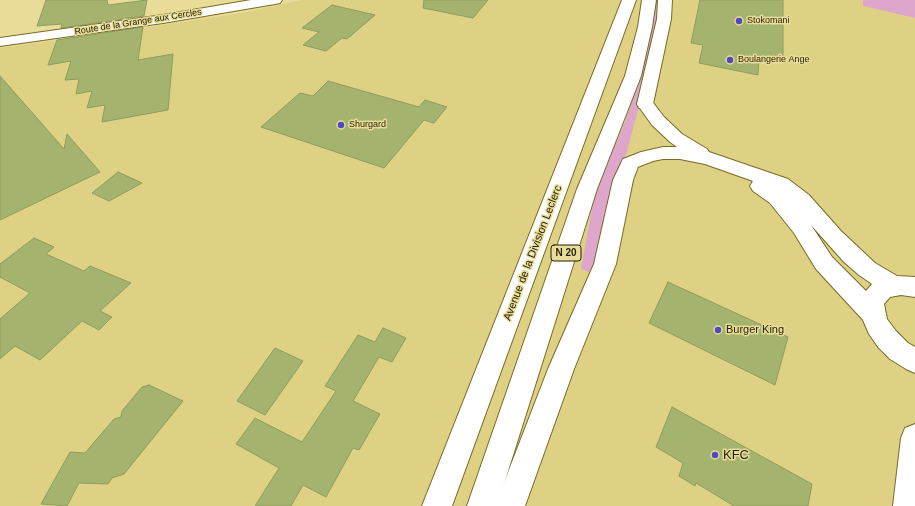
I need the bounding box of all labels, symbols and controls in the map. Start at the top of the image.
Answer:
street label: Route de la Grange aux Cercles [74,7,202,37]
marker: Stokomani [734,16,744,26]
place label: Stokomani [747,16,790,26]
marker: Boulangerie Ange [725,55,735,65]
place label: Boulangerie Ange [738,55,810,65]
marker: Shurgard [336,120,346,130]
place label: Shurgard [349,120,386,130]
street label: Avenue de la Division Leclerc [501,183,565,323]
road number: N 20 [551,245,581,261]
place label: Burger King [726,323,784,337]
marker: Burger King [713,325,723,335]
place label: KFC [723,447,749,463]
marker: KFC [710,450,720,460]

